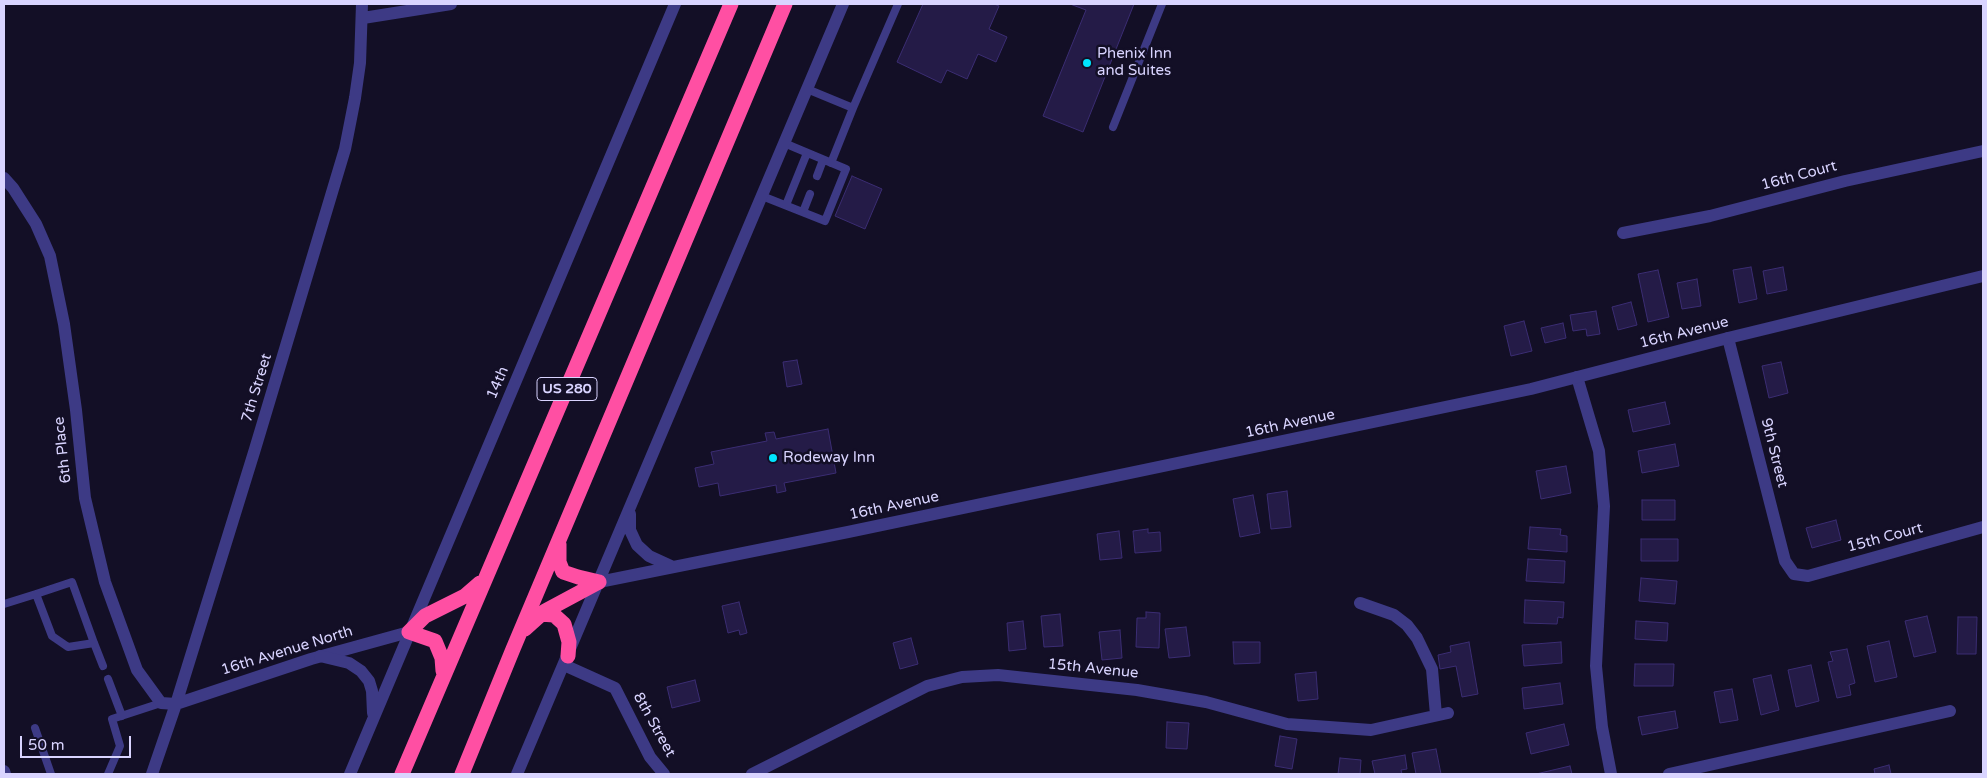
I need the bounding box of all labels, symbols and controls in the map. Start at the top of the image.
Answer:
place label: Phenix Inn and Suites [1097,45,1172,80]
marker: Phenix Inn and Suites [1081,57,1093,69]
street label: 16th Court [1759,157,1839,195]
street label: 16th Avenue [1638,313,1730,353]
street label: 7th Street [238,351,276,425]
street label: 14th [483,364,513,402]
road number: US 280 [537,378,597,400]
street label: 16th Avenue [1243,406,1337,442]
street label: 6th Place [51,416,75,484]
street label: 9th Street [1757,416,1791,490]
place label: Rodeway Inn [783,449,875,467]
marker: Rodeway Inn [767,452,779,464]
street label: 16th Avenue [847,488,941,524]
street label: 15th Court [1845,519,1925,557]
street label: 16th Avenue North [219,622,355,680]
street label: 15th Avenue [1047,655,1139,683]
street label: 8th Street [629,690,679,760]
scale bar [22,726,134,758]
text: 50 m [28,736,65,754]

